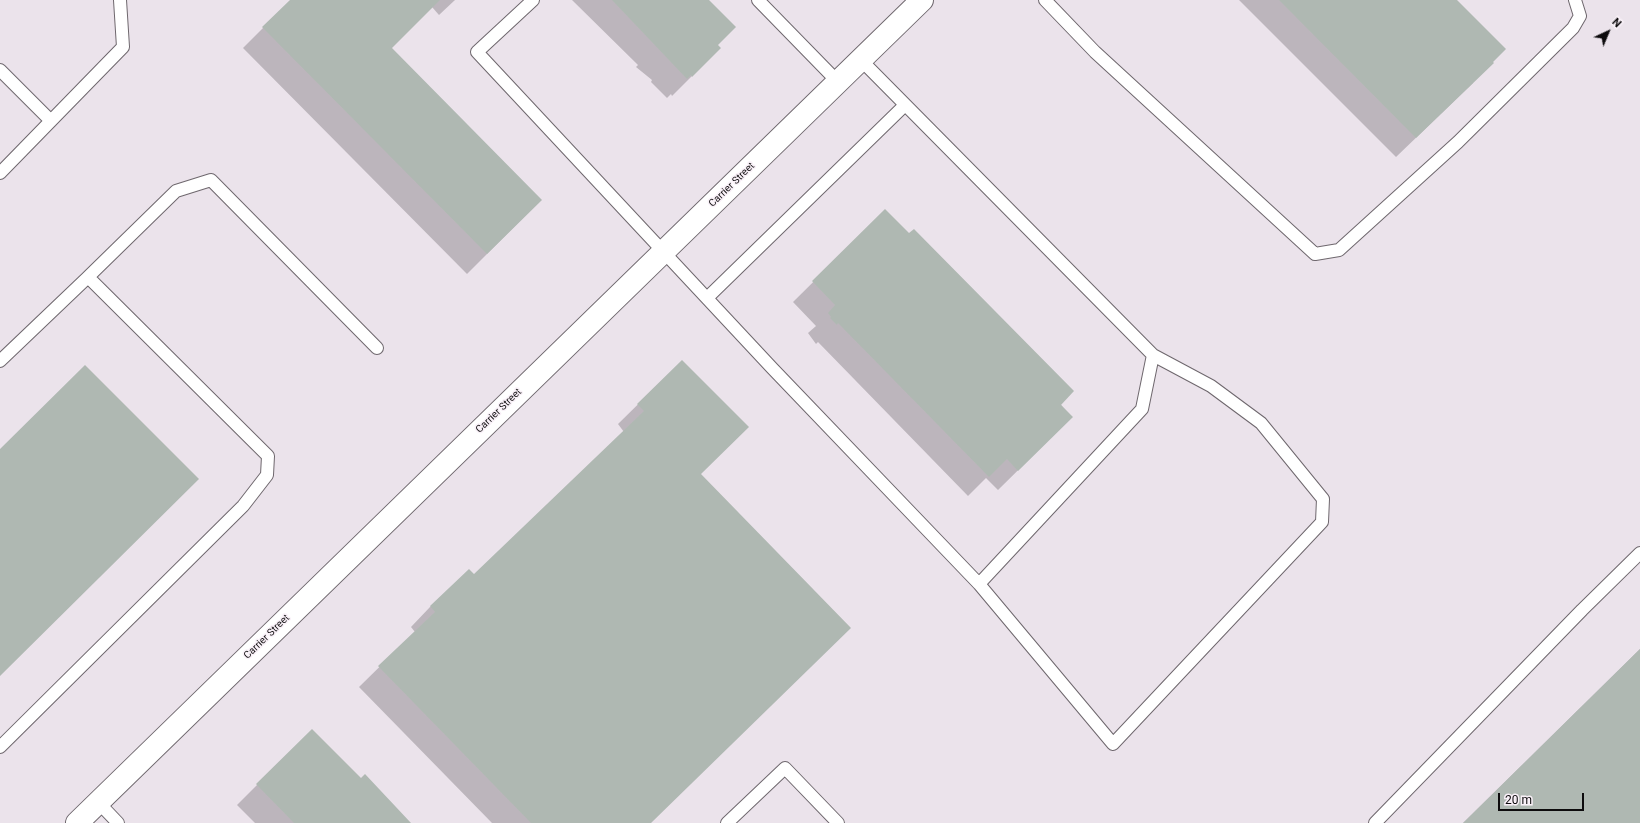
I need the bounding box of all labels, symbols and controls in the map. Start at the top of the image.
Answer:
north arrow [1588,12,1628,52]
text: N [1609,16,1624,30]
street label: Carrier Street [707,160,757,210]
street label: Carrier Street [474,386,524,436]
street label: Carrier Street [242,612,292,662]
scale bar [1500,785,1586,811]
text: 20 m [1505,793,1532,807]

